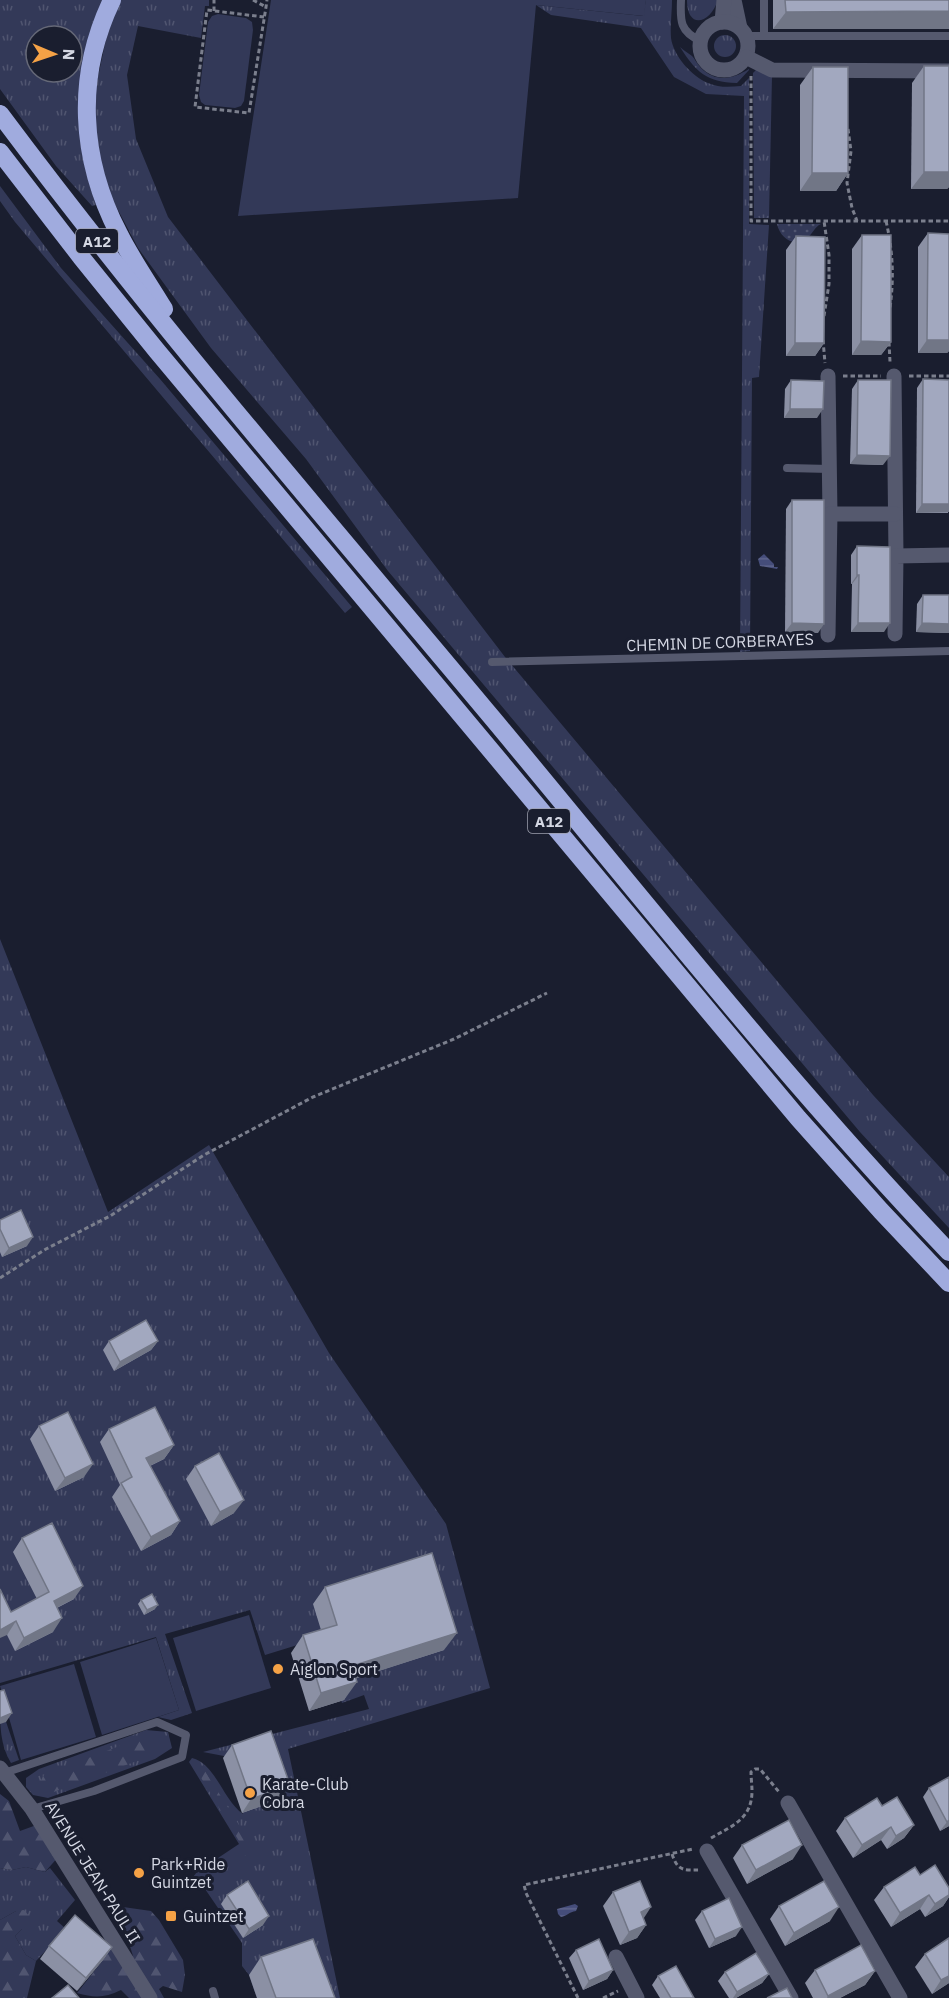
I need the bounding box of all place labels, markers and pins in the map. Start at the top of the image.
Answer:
place label: Aiglon Sport [290,1659,378,1679]
marker: Aiglon Sport [271,1662,285,1676]
place label: Karate-Club Cobra [262,1774,349,1812]
marker: Karate-Club Cobra [243,1786,257,1800]
place label: Park+Ride Guintzet [151,1854,226,1892]
marker: Park+Ride Guintzet [132,1866,146,1880]
place label: Guintzet [183,1906,244,1926]
marker: Guintzet [164,1909,178,1923]

